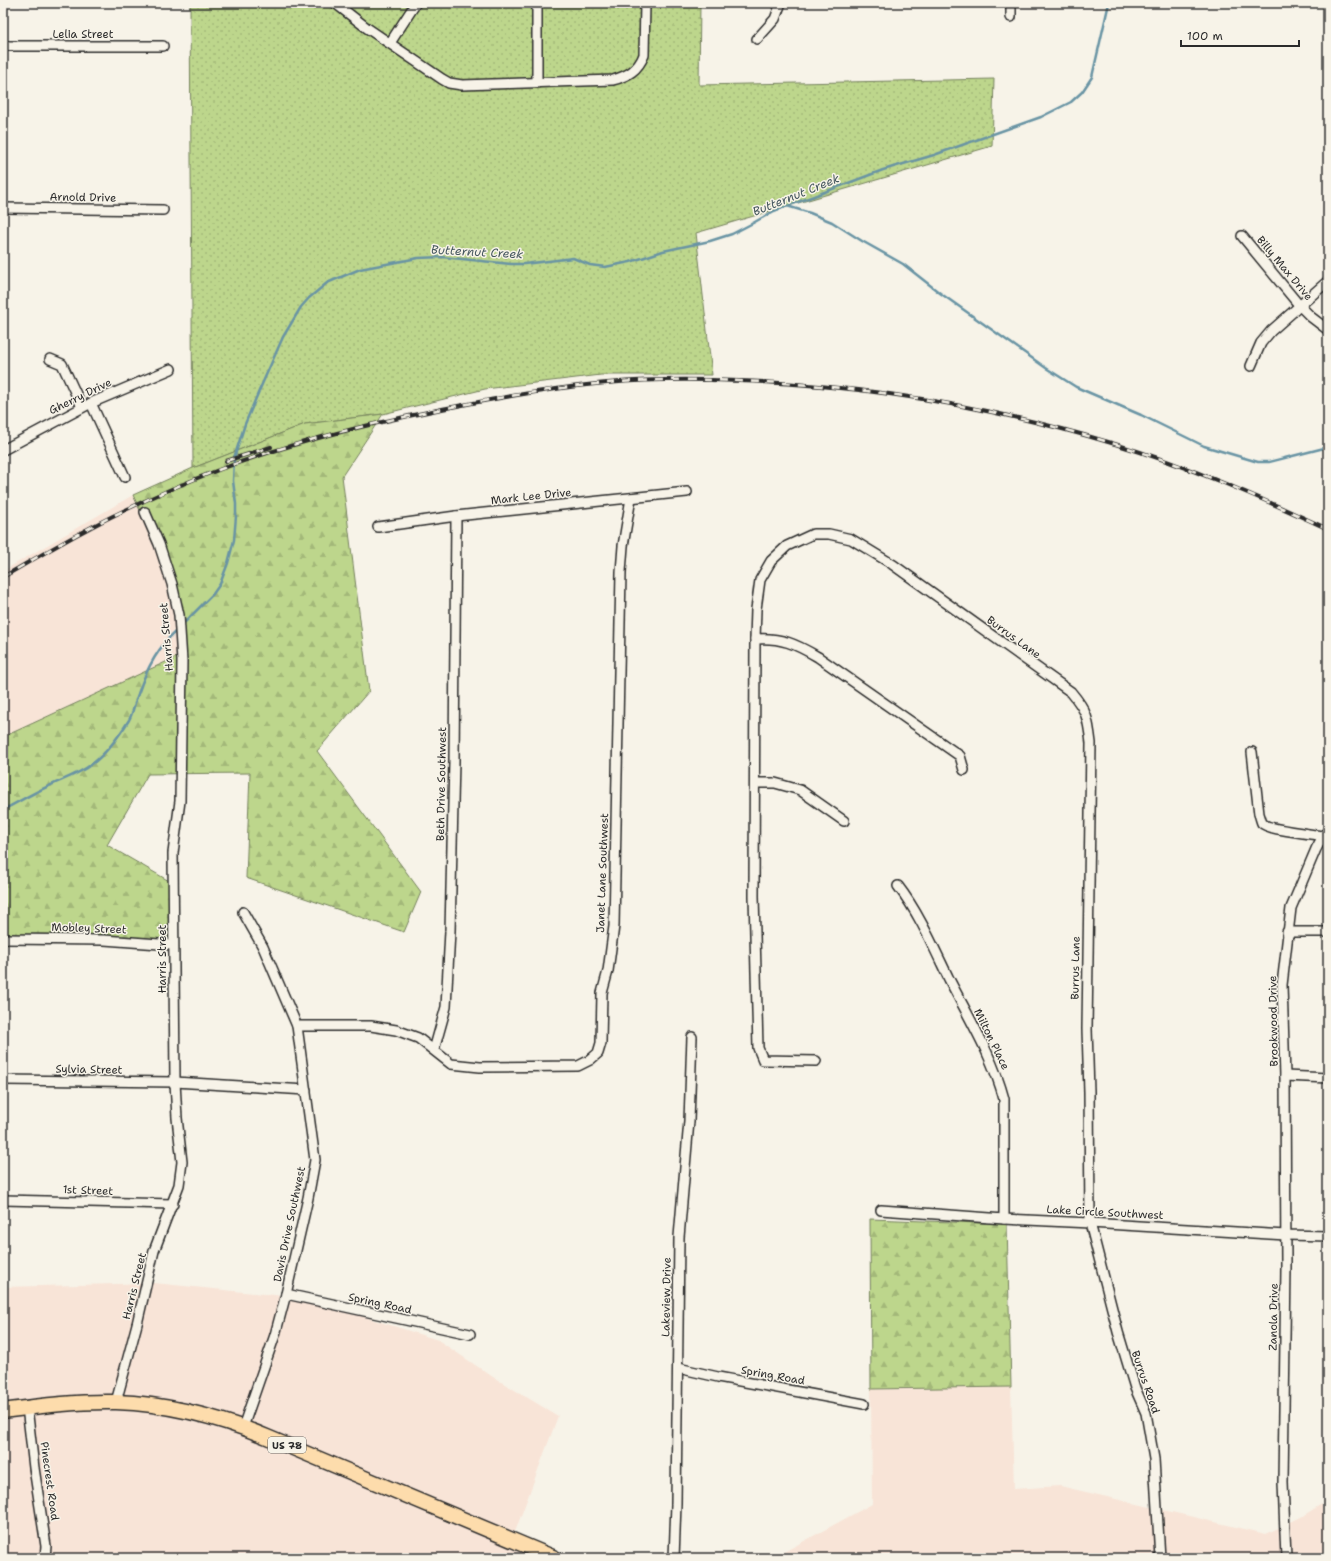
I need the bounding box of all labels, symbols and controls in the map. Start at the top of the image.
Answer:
scale bar [1181,22,1299,48]
street label: Lelia Street [52,27,114,42]
text: 100 m [1187,28,1223,44]
water label: Butternut Creek [750,170,842,220]
street label: Arnold Drive [49,189,117,206]
street label: Billy Max Drive [1253,233,1316,304]
water label: Butternut Creek [430,242,524,262]
street label: Gherry Drive [46,375,114,418]
street label: Mark Lee Drive [490,485,572,508]
street label: Harris Street [156,602,177,672]
street label: Burrus Lane [984,613,1044,662]
street label: Beth Drive Southwest [433,727,450,841]
street label: Janet Lane Southwest [593,813,612,933]
street label: Mobley Street [51,920,127,937]
street label: Harris Street [155,924,170,993]
street label: Burrus Lane [1067,936,1084,1000]
street label: Brookwood Drive [1265,975,1282,1067]
street label: Milton Place [970,1006,1013,1072]
street label: Sylvia Street [55,1061,123,1078]
street label: Davis Drive Southwest [270,1165,309,1283]
street label: 1st Street [63,1182,114,1199]
street label: Lake Circle Southwest [1046,1202,1164,1223]
street label: Harris Street [119,1251,150,1321]
street label: Lakeview Drive [658,1257,675,1337]
street label: Zanola Drive [1265,1283,1282,1351]
street label: Spring Road [347,1289,413,1318]
street label: Burrus Road [1128,1349,1163,1416]
street label: Spring Road [740,1363,806,1388]
road number: US 78 [268,1437,306,1453]
street label: Pinecrest Road [37,1441,62,1521]

